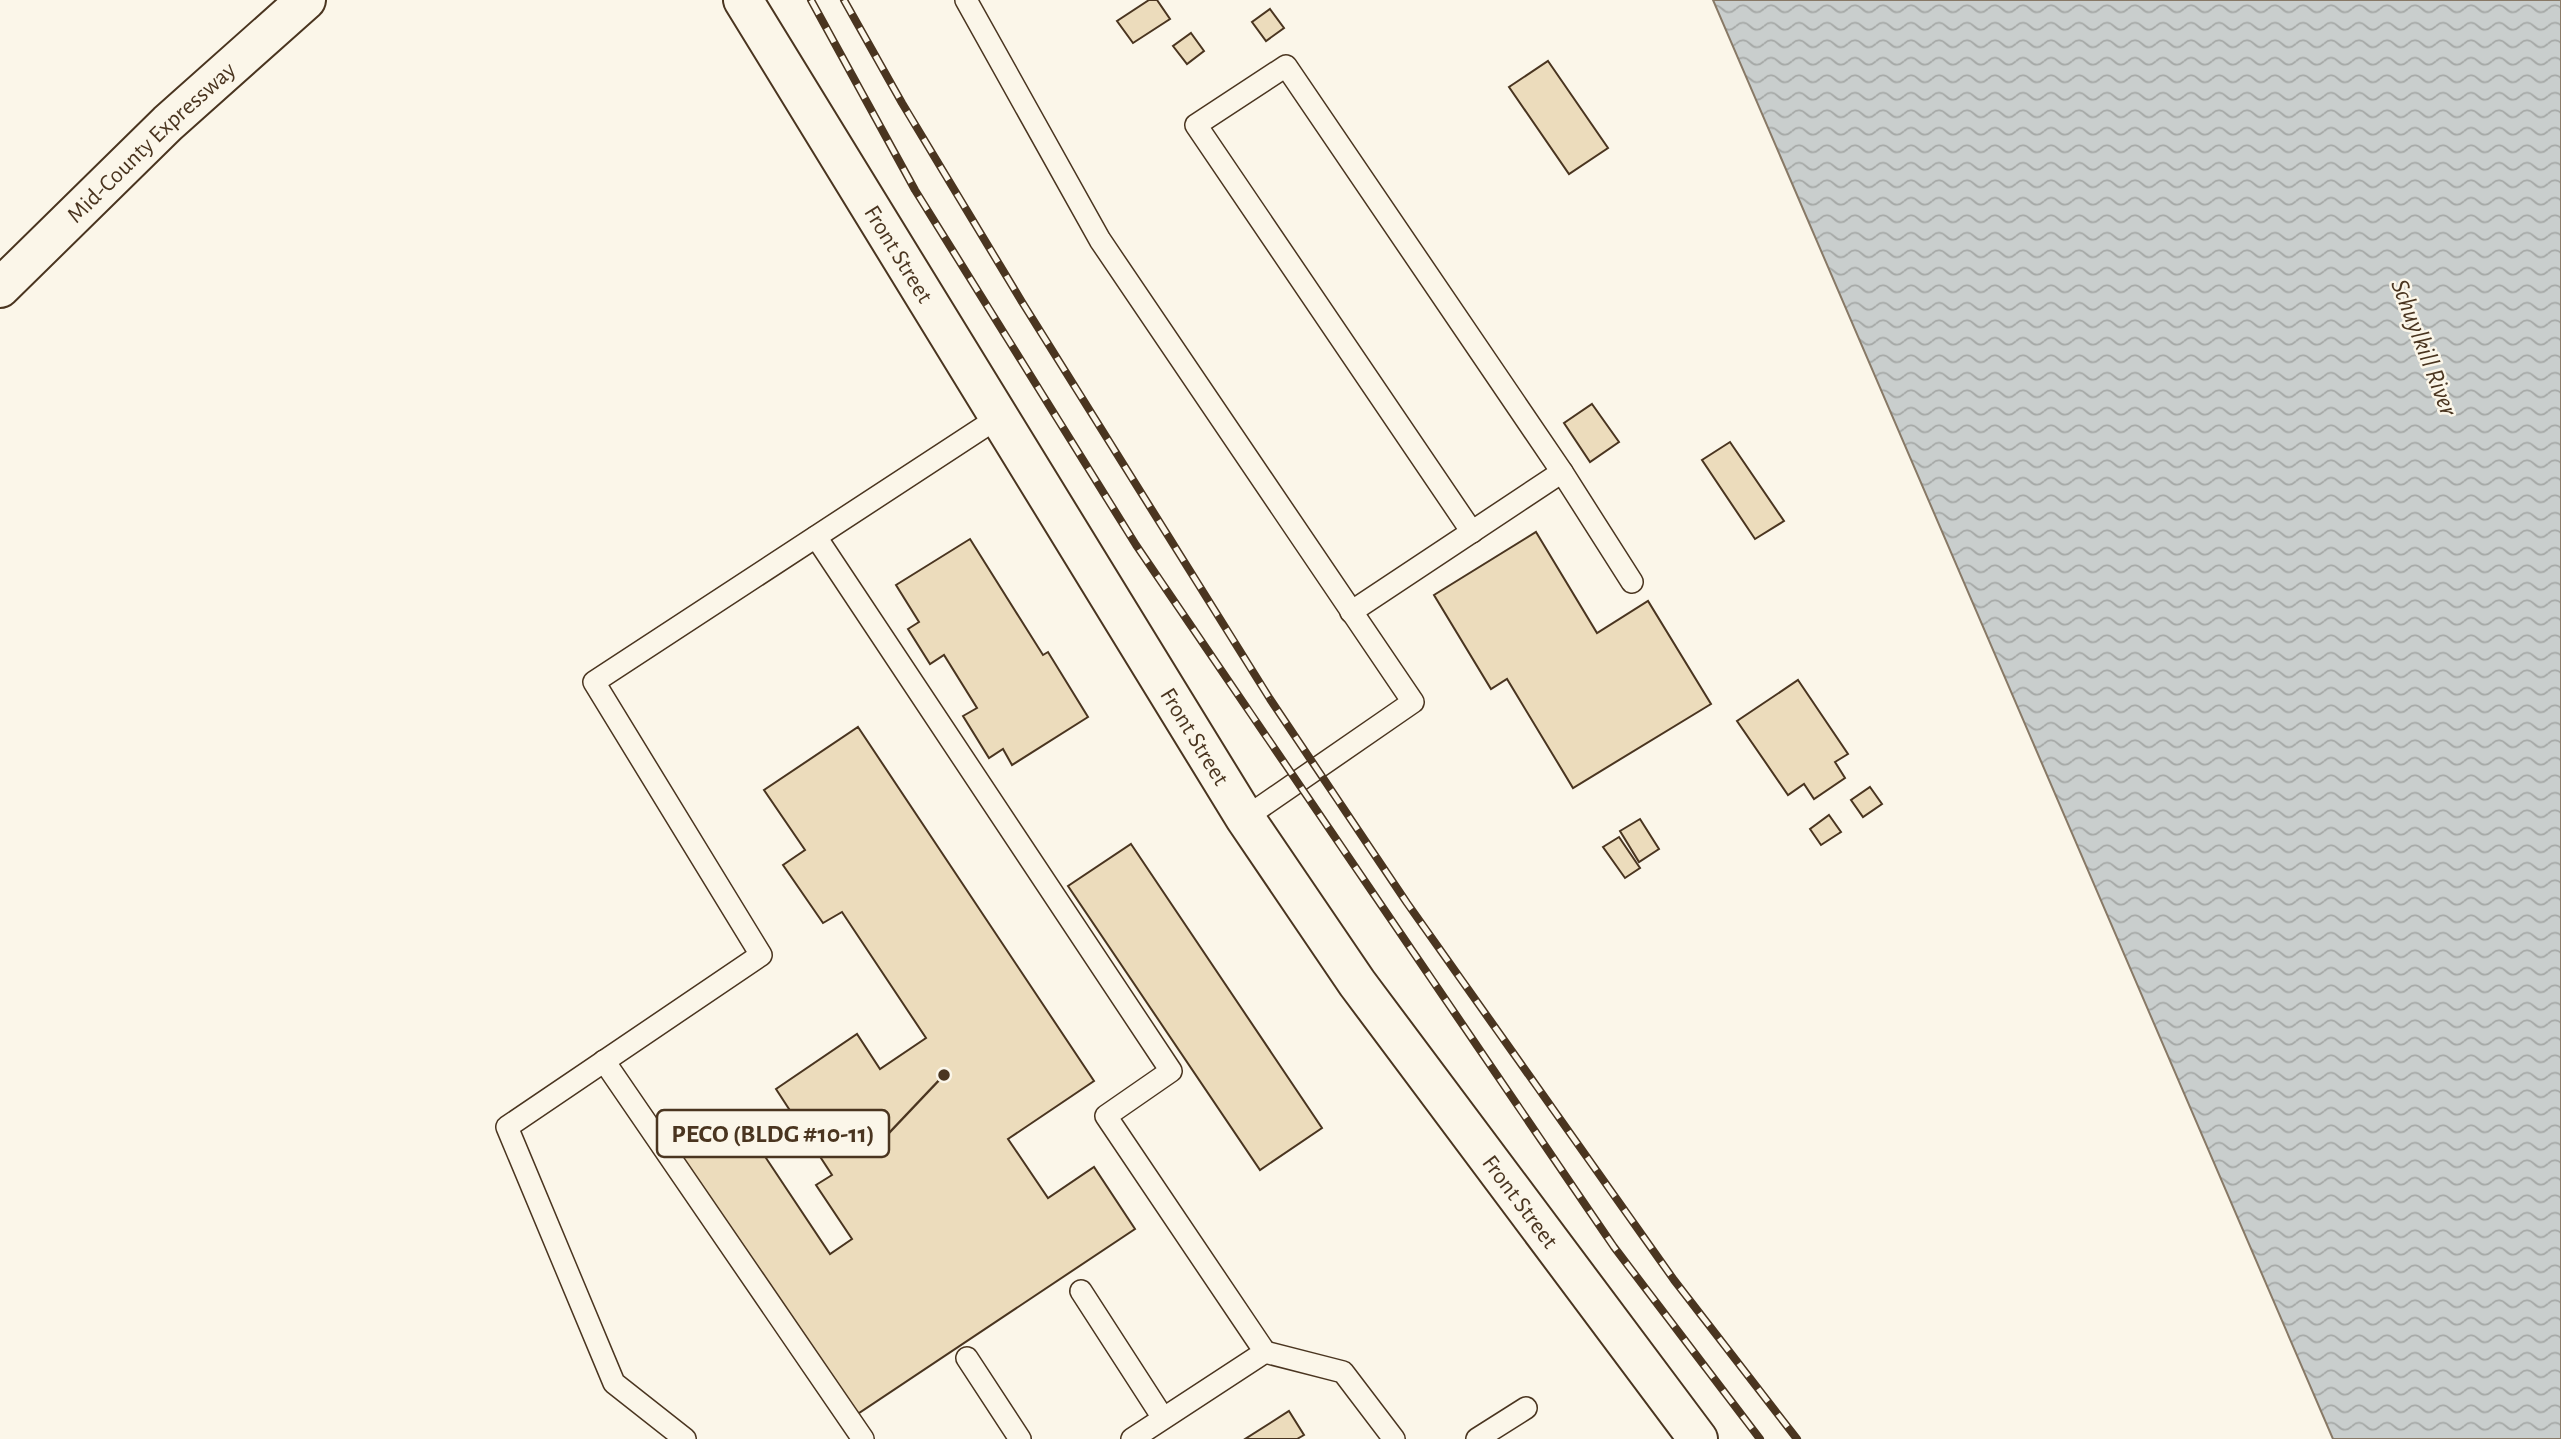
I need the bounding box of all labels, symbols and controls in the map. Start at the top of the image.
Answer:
street label: Mid-County Expressway [63,58,241,228]
street label: Front Street [859,202,937,308]
water label: Schuylkill River [2386,276,2463,421]
street label: Front Street [1155,684,1233,790]
callout: PECO (BLDG #10-11) [657,1110,889,1157]
text: PECO (BLDG #10-11) [671,1121,875,1147]
street label: Front Street [1477,1151,1562,1253]

